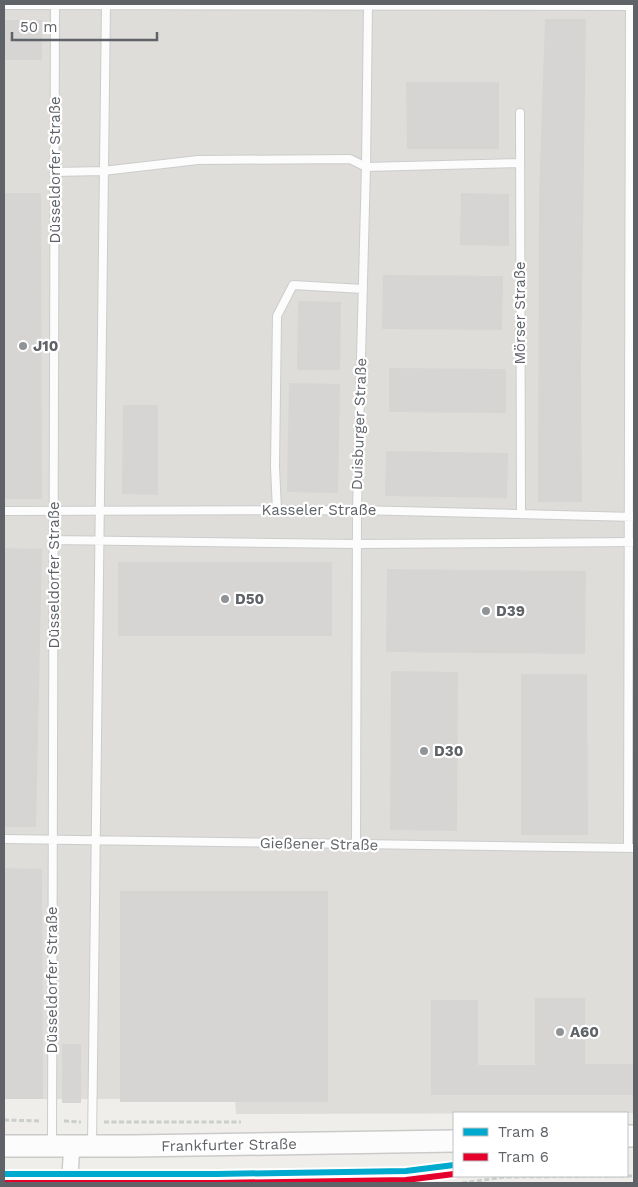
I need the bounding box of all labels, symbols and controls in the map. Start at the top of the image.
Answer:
scale bar [12,10,158,42]
text: 50 m [20,18,57,36]
street label: Düsseldorfer Straße [46,96,64,244]
street label: Mörser Straße [511,261,529,365]
place label: J10 [33,337,58,355]
marker: J10 [17,340,29,352]
street label: Duisburger Straße [348,358,370,490]
street label: Düsseldorfer Straße [45,501,63,649]
street label: Kasseler Straße [262,501,376,519]
place label: D50 [235,590,264,608]
marker: D50 [219,593,231,605]
place label: D39 [496,602,525,620]
marker: D39 [480,605,492,617]
place label: D30 [434,742,463,760]
marker: D30 [418,745,430,757]
street label: Gießener Straße [260,834,378,854]
street label: Düsseldorfer Straße [43,906,61,1054]
place label: A60 [570,1023,599,1041]
marker: A60 [554,1026,566,1038]
legend [453,1112,628,1177]
text: Tram 8 [498,1123,549,1141]
street label: Frankfurter Straße [161,1135,297,1155]
text: Tram 6 [498,1148,549,1166]

